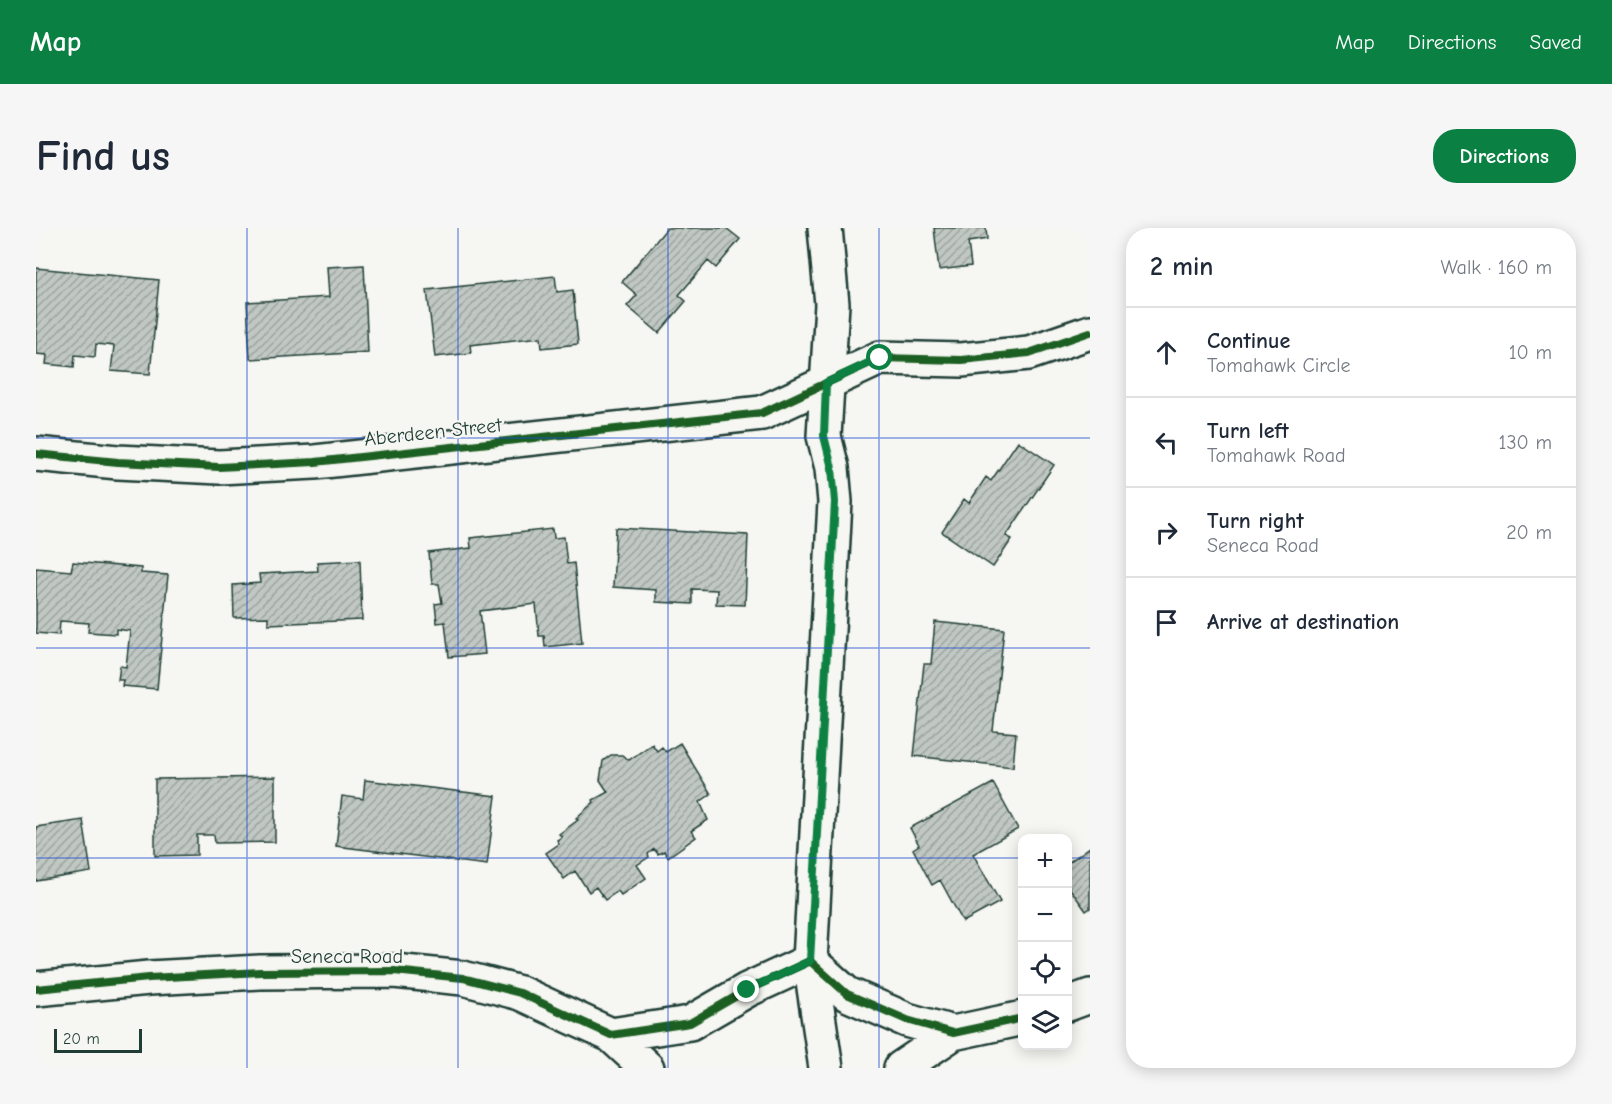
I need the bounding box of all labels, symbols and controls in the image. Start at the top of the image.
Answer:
text: Map [30,26,81,58]
text: Map [1335,30,1375,54]
text: Directions [1408,30,1497,54]
text: Saved [1530,30,1582,54]
button: Directions [1433,129,1576,183]
text: Find us [36,132,170,181]
text: 2 min [1150,252,1213,282]
text: Walk · 160 m [1441,256,1552,279]
text: Continue [1207,328,1290,354]
icon: ahead [1150,336,1183,369]
text: 10 m [1509,341,1552,364]
route start [866,344,892,370]
text: Tomahawk Circle [1207,354,1351,377]
street label: Aberdeen Street [363,413,504,451]
text: Turn left [1207,418,1289,444]
icon: left [1150,426,1183,459]
text: 130 m [1499,431,1552,454]
text: Tomahawk Road [1207,444,1346,467]
text: Turn right [1207,508,1304,534]
icon: right [1150,516,1183,549]
text: 20 m [1506,521,1552,544]
text: Seneca Road [1207,534,1319,557]
icon: arrive [1150,606,1183,639]
text: Arrive at destination [1207,609,1399,635]
map controls [1018,834,1072,1050]
button: + [1018,834,1072,888]
button: − [1018,888,1072,942]
button: locate [1018,942,1072,996]
street label: Seneca Road [291,945,403,968]
route end [733,976,759,1002]
button: layers [1018,996,1072,1050]
scale bar [54,1026,142,1054]
text: 20 m [63,1030,100,1048]

